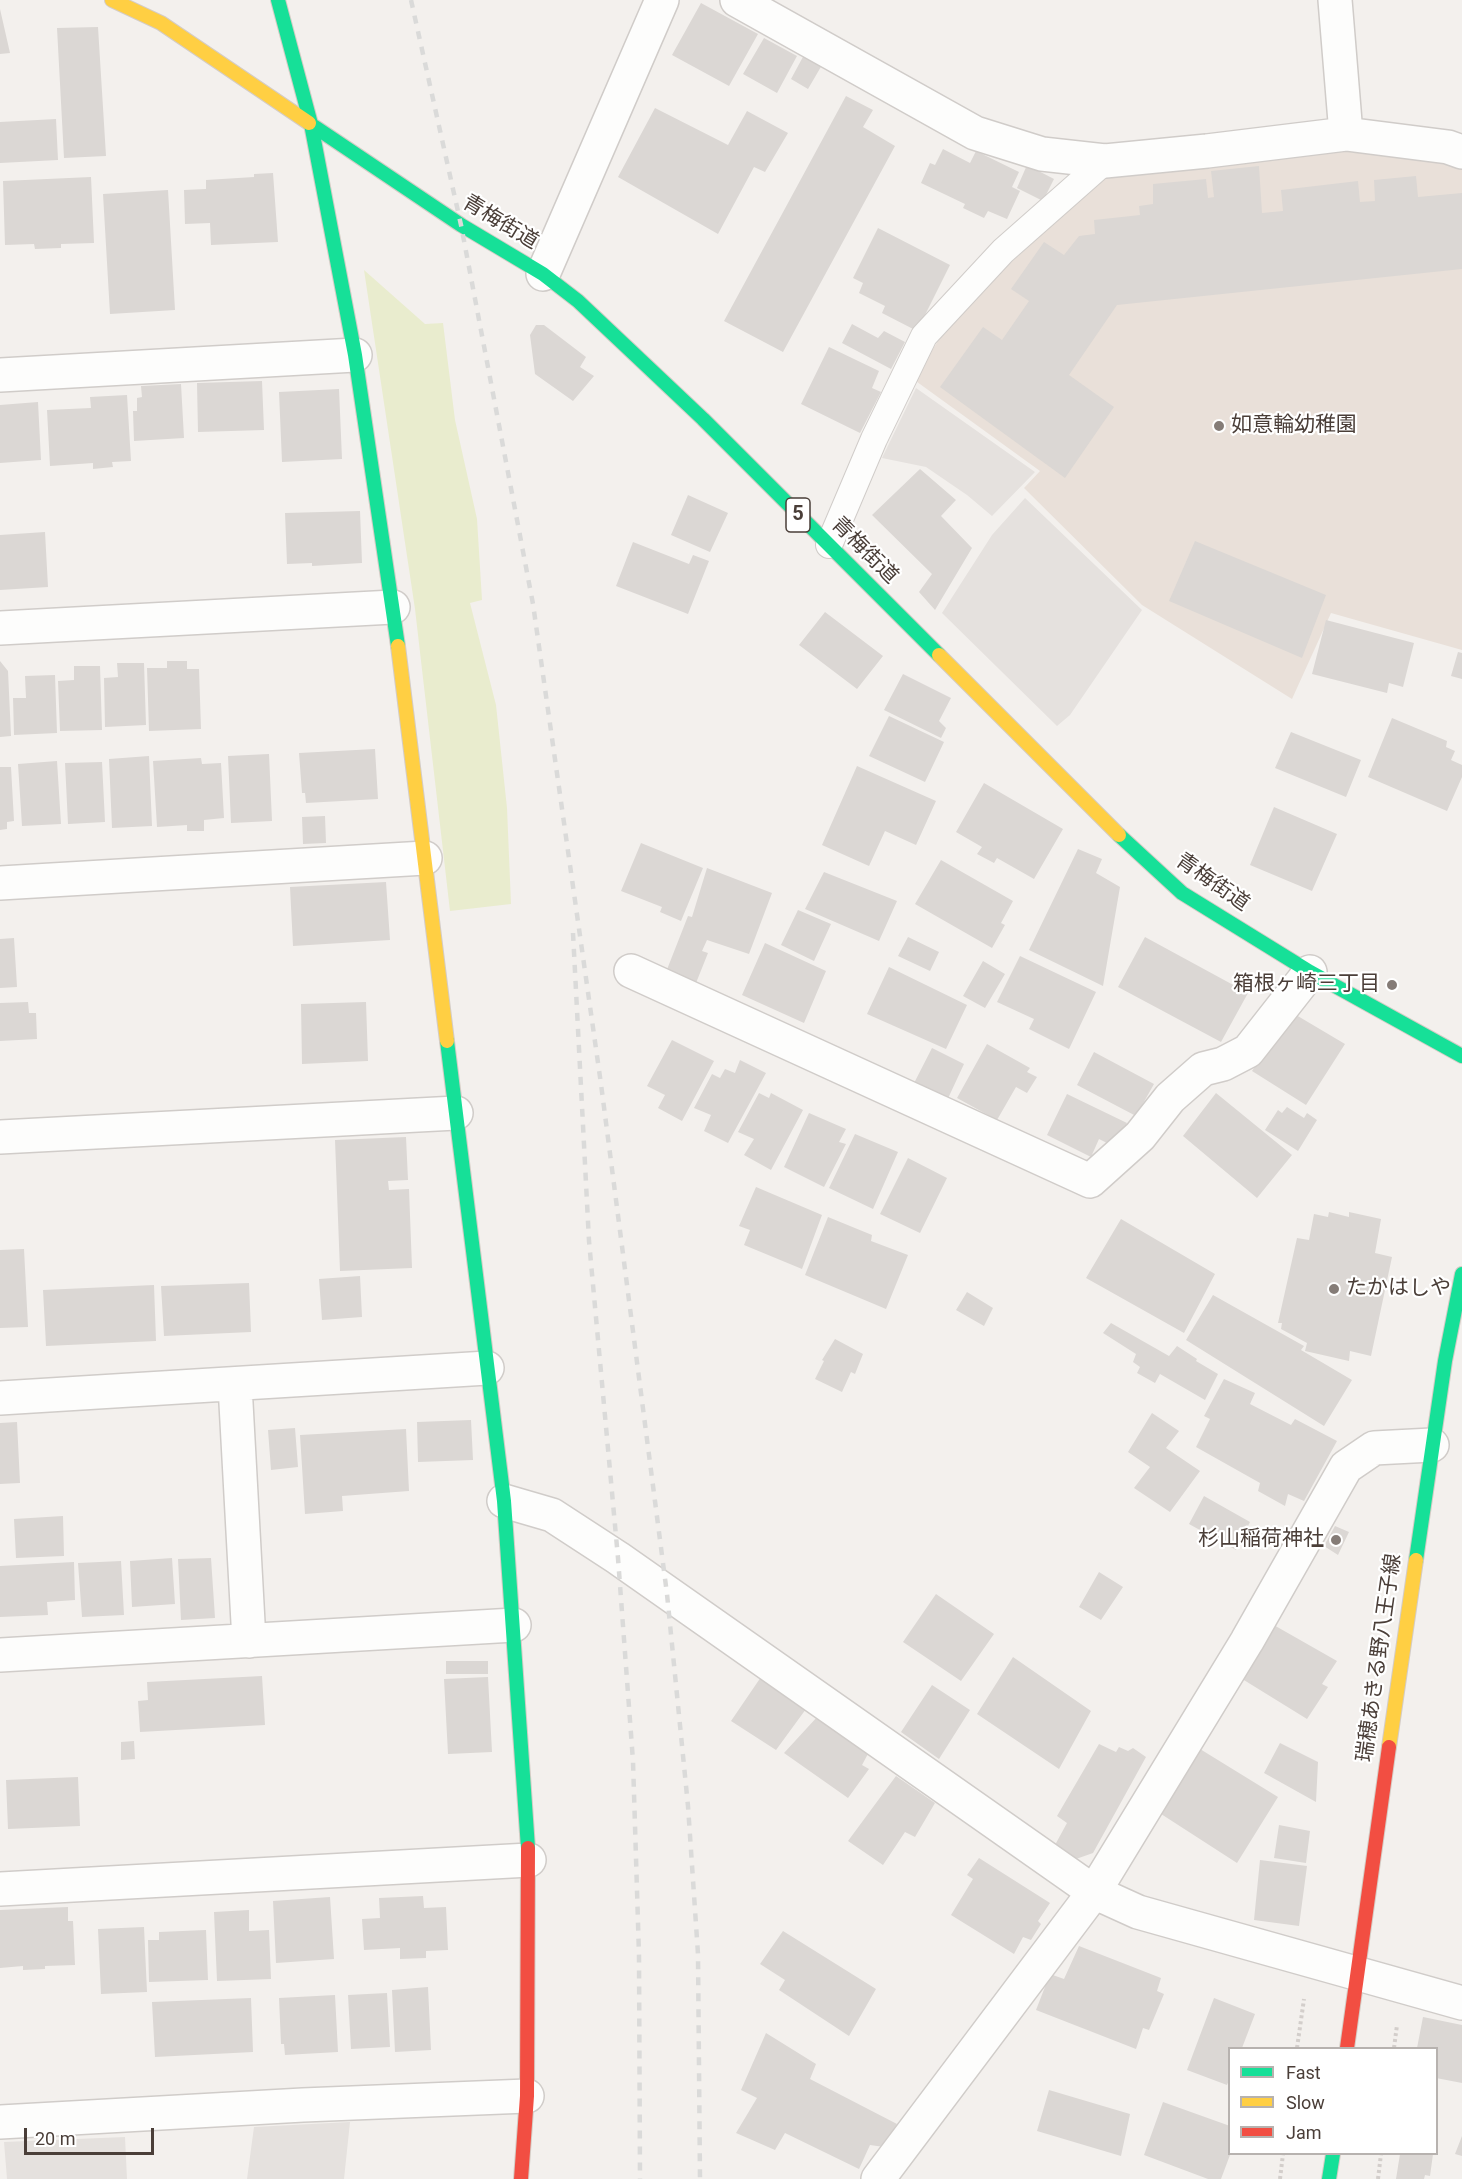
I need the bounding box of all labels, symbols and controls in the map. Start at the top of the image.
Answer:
street label: 青梅街道 [458,191,542,255]
place label: 如意輪幼稚園 [1231,413,1357,439]
marker: 如意輪幼稚園 [1212,419,1226,433]
road number: 5 [786,498,810,532]
street label: 青梅街道 [825,512,903,590]
street label: 青梅街道 [1170,849,1254,917]
place label: 箱根ヶ崎三丁目 [1233,972,1380,998]
marker: 箱根ヶ崎三丁目 [1385,978,1399,992]
place label: たかはしや [1346,1276,1451,1302]
marker: たかはしや [1327,1282,1341,1296]
place label: 杉山稲荷神社 [1198,1527,1324,1553]
marker: 杉山稲荷神社 [1329,1533,1343,1547]
street label: 瑞穂あきる野八王子線 [1353,1552,1407,1764]
legend [1228,2047,1438,2155]
text: Fast [1286,2062,1321,2083]
text: Slow [1286,2092,1325,2113]
scale bar [27,2116,158,2154]
text: Jam [1286,2122,1322,2143]
text: 20 m [35,2128,75,2149]

